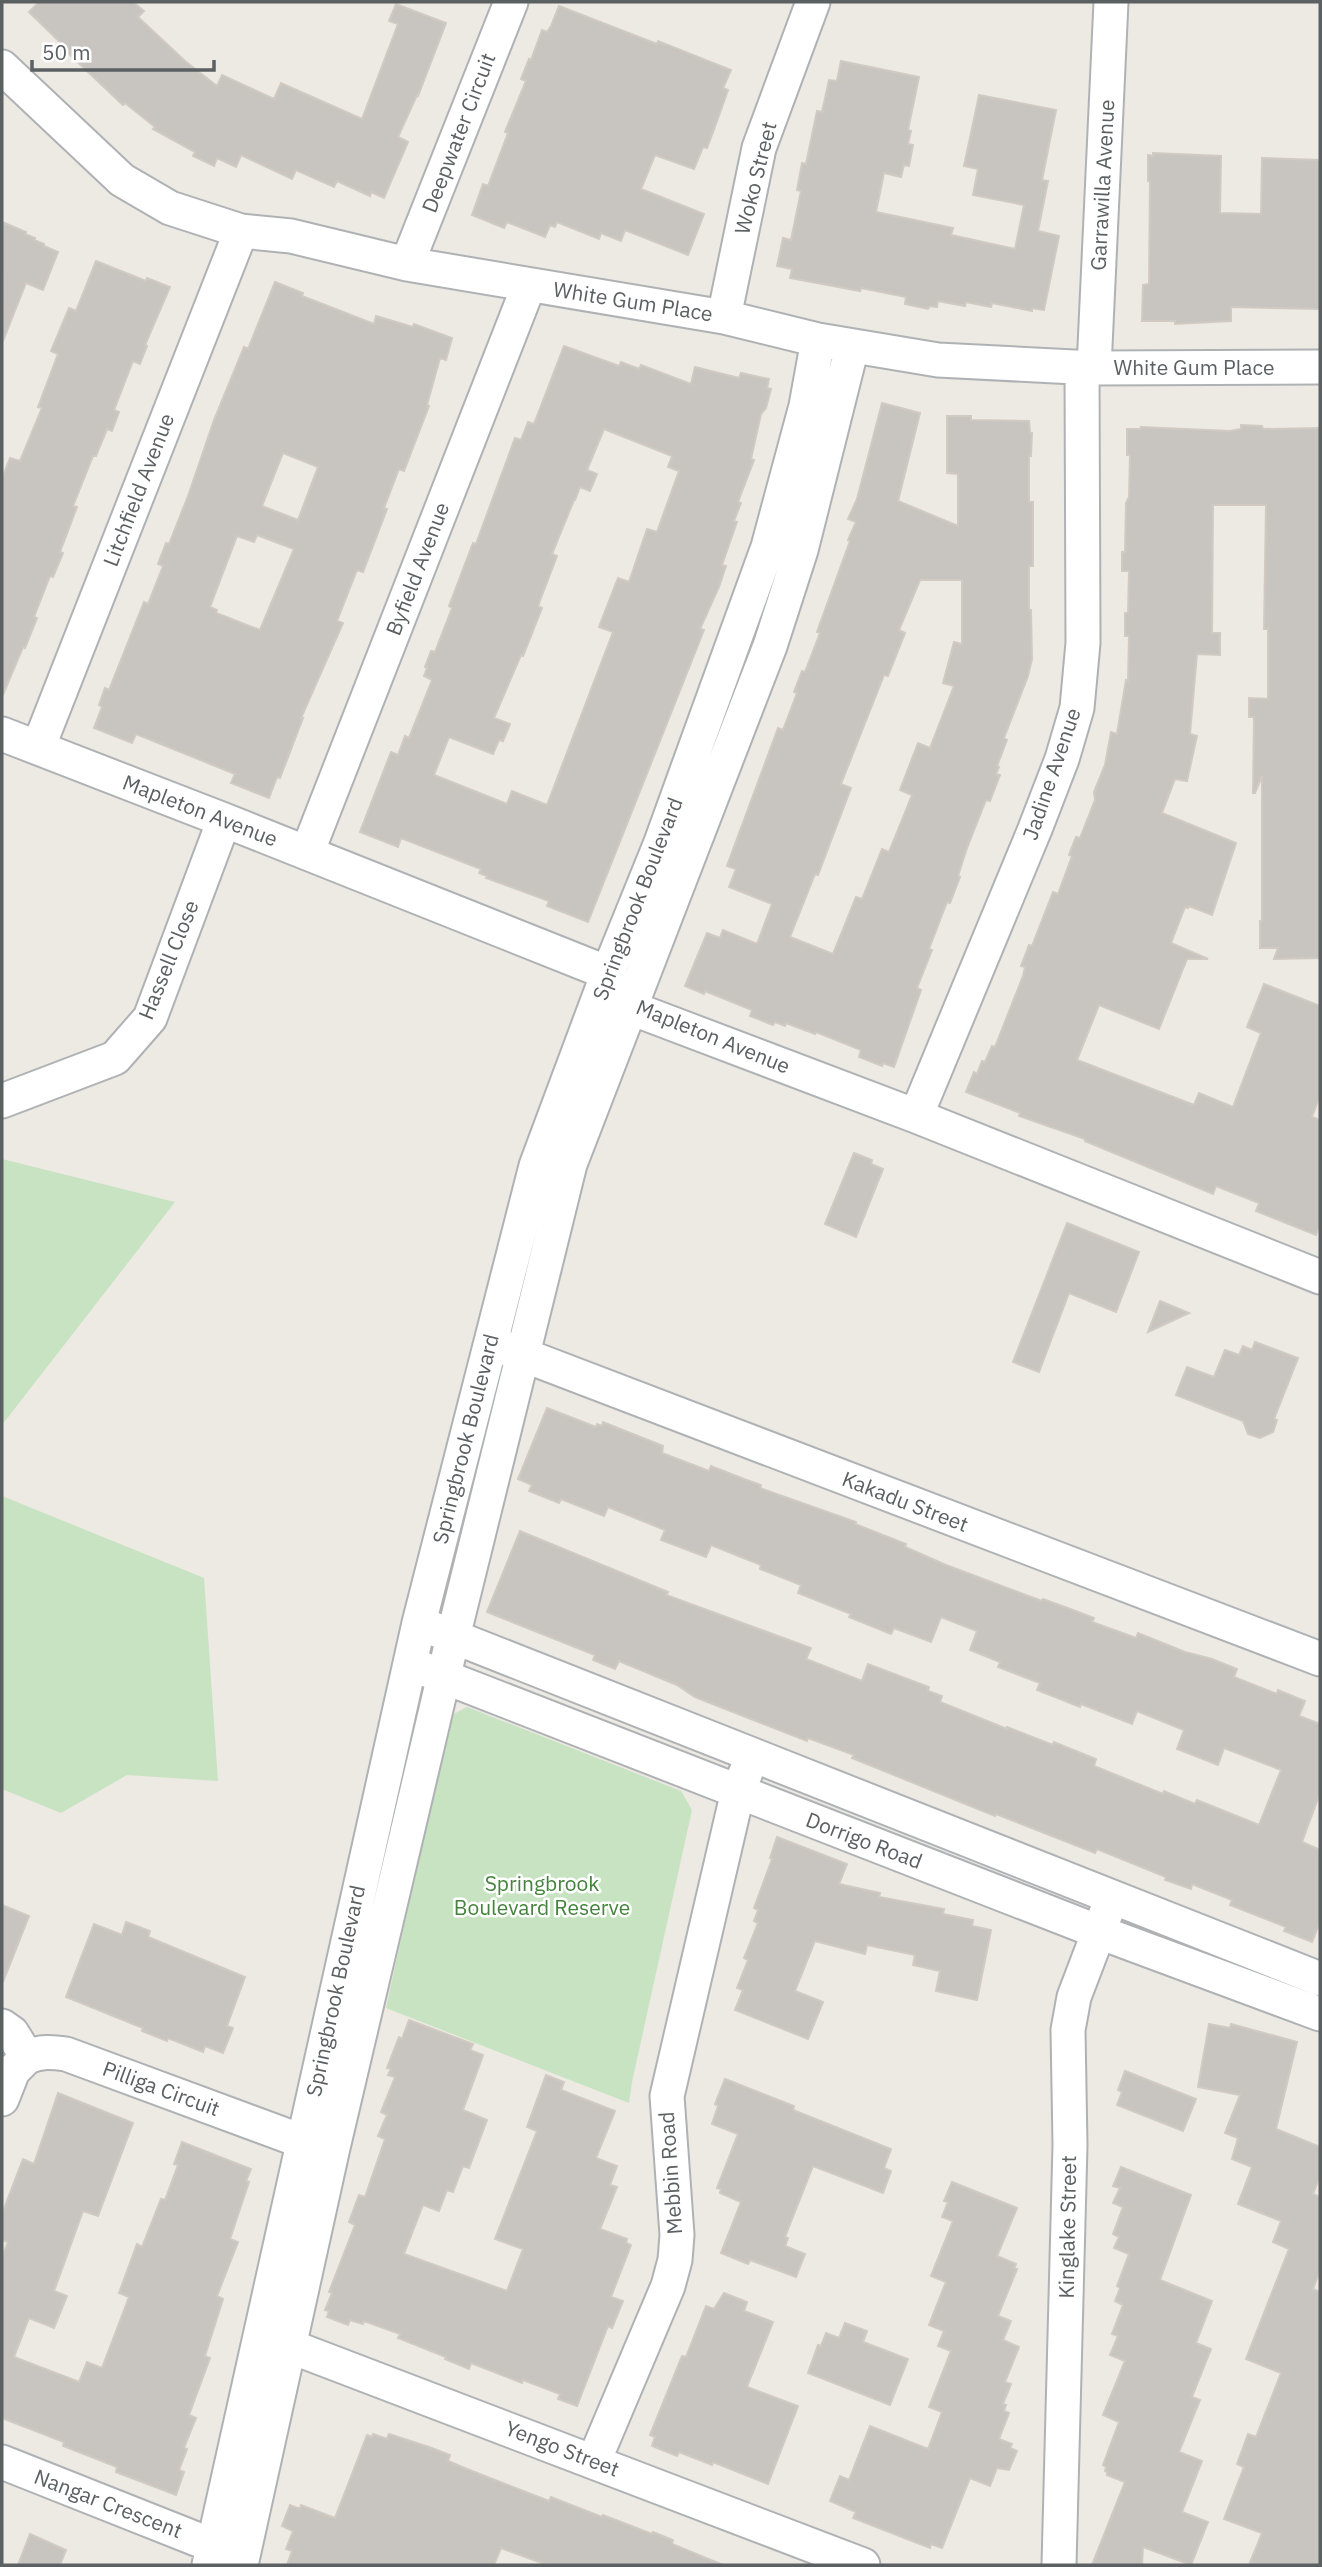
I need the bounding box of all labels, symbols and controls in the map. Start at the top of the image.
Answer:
scale bar [32,28,214,72]
text: 50 m [42,38,91,66]
street label: Deepwater Circuit [415,49,501,216]
street label: Garrawilla Avenue [1084,99,1120,271]
street label: Woko Street [728,118,783,237]
street label: White Gum Place [551,275,715,327]
street label: White Gum Place [1113,353,1275,381]
street label: Litchfield Avenue [96,409,180,570]
street label: Byfield Avenue [379,498,455,639]
street label: Jadine Avenue [1015,704,1087,843]
street label: Mapleton Avenue [119,768,282,852]
street label: Springbrook Boulevard [585,793,689,1004]
street label: Hassell Close [131,896,205,1023]
street label: Mapleton Avenue [632,992,795,1080]
street label: Springbrook Boulevard [425,1331,505,1547]
street label: Kakadu Street [838,1464,972,1538]
street label: Dorrigo Road [802,1805,927,1875]
park label: Springbrook Boulevard Reserve [454,1869,630,1921]
street label: Springbrook Boulevard [299,1883,371,2099]
street label: Pilliga Circuit [99,2054,224,2122]
street label: Mebbin Road [652,2111,688,2236]
street label: Kinglake Street [1052,2155,1082,2299]
street label: Yengo Street [501,2413,623,2483]
street label: Nangar Crescent [30,2462,186,2544]

